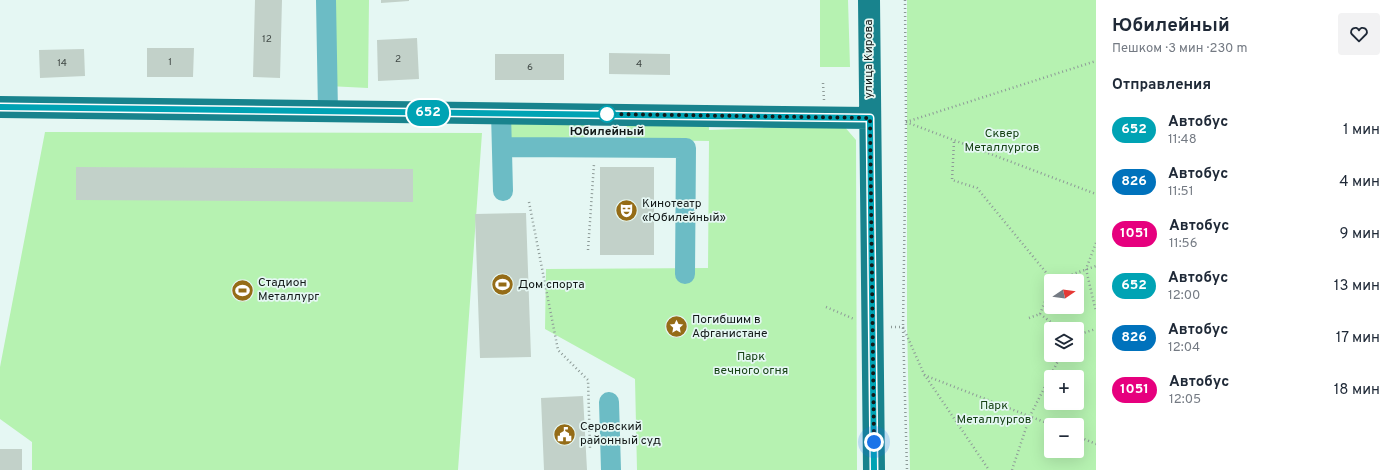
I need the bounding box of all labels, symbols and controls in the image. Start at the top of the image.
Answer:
button: heart [1338,13,1380,55]
text: Юбилейный [1112,14,1230,38]
street label: улица Кирова [861,19,877,99]
house number: 12 [262,33,272,46]
text: Пешком · 3 мин · 230 m [1112,41,1248,57]
house number: 2 [395,53,401,66]
house number: 1 [168,56,172,69]
house number: 14 [57,57,67,70]
house number: 4 [636,58,642,71]
house number: 6 [527,61,533,74]
text: Отправления [1112,76,1211,95]
line badge: 652 [405,100,451,126]
text: 652 [415,104,441,121]
marker: Юбилейный [598,105,616,123]
text: Автобус [1168,113,1228,132]
text: 652 [1121,121,1147,138]
text: 1 мин [1343,121,1380,140]
place label: Юбилейный [570,124,644,140]
park label: Сквер Металлургов [965,126,1039,156]
text: 11:48 [1168,132,1197,148]
text: Автобус [1168,165,1228,184]
text: 826 [1121,173,1147,190]
text: 4 мин [1339,173,1380,192]
text: 11:51 [1168,184,1194,200]
place label: Кинотеатр «Юбилейный» [642,196,726,226]
theatre icon: Кинотеатр «Юбилейный» [614,198,640,224]
text: Автобус [1169,217,1229,236]
text: 1051 [1120,225,1149,242]
text: 9 мин [1340,225,1380,244]
text: 11:56 [1169,236,1197,252]
text: Автобус [1168,269,1228,288]
sports icon: Дом спорта [490,272,516,298]
north arrow [1044,274,1084,314]
map controls [1044,274,1084,458]
place label: Стадион Металлург [258,275,319,305]
sports icon: Стадион Металлург [229,277,255,303]
place label: Дом спорта [518,277,584,293]
text: 652 [1121,277,1147,294]
text: 13 мин [1334,277,1380,296]
text: 12:00 [1168,288,1200,304]
place label: Погибшим в Афганистане [692,312,767,342]
place icon: Погибшим в Афганистане [663,314,689,340]
text: Автобус [1168,321,1228,340]
button: layers [1044,322,1084,362]
text: 826 [1121,329,1147,346]
text: 17 мин [1336,329,1380,348]
text: 12:04 [1168,340,1200,356]
park label: Парк вечного огня [714,349,788,379]
button: + [1044,370,1084,410]
text: Автобус [1169,373,1229,392]
text: 1051 [1120,381,1149,398]
text: 18 мин [1334,381,1380,400]
text: 12:05 [1169,392,1201,408]
park label: Парк Металлургов [957,398,1031,428]
button: − [1044,418,1084,458]
place label: Серовский районный суд [580,419,661,449]
public building icon: Серовский районный суд [551,421,577,447]
your location [864,432,884,452]

